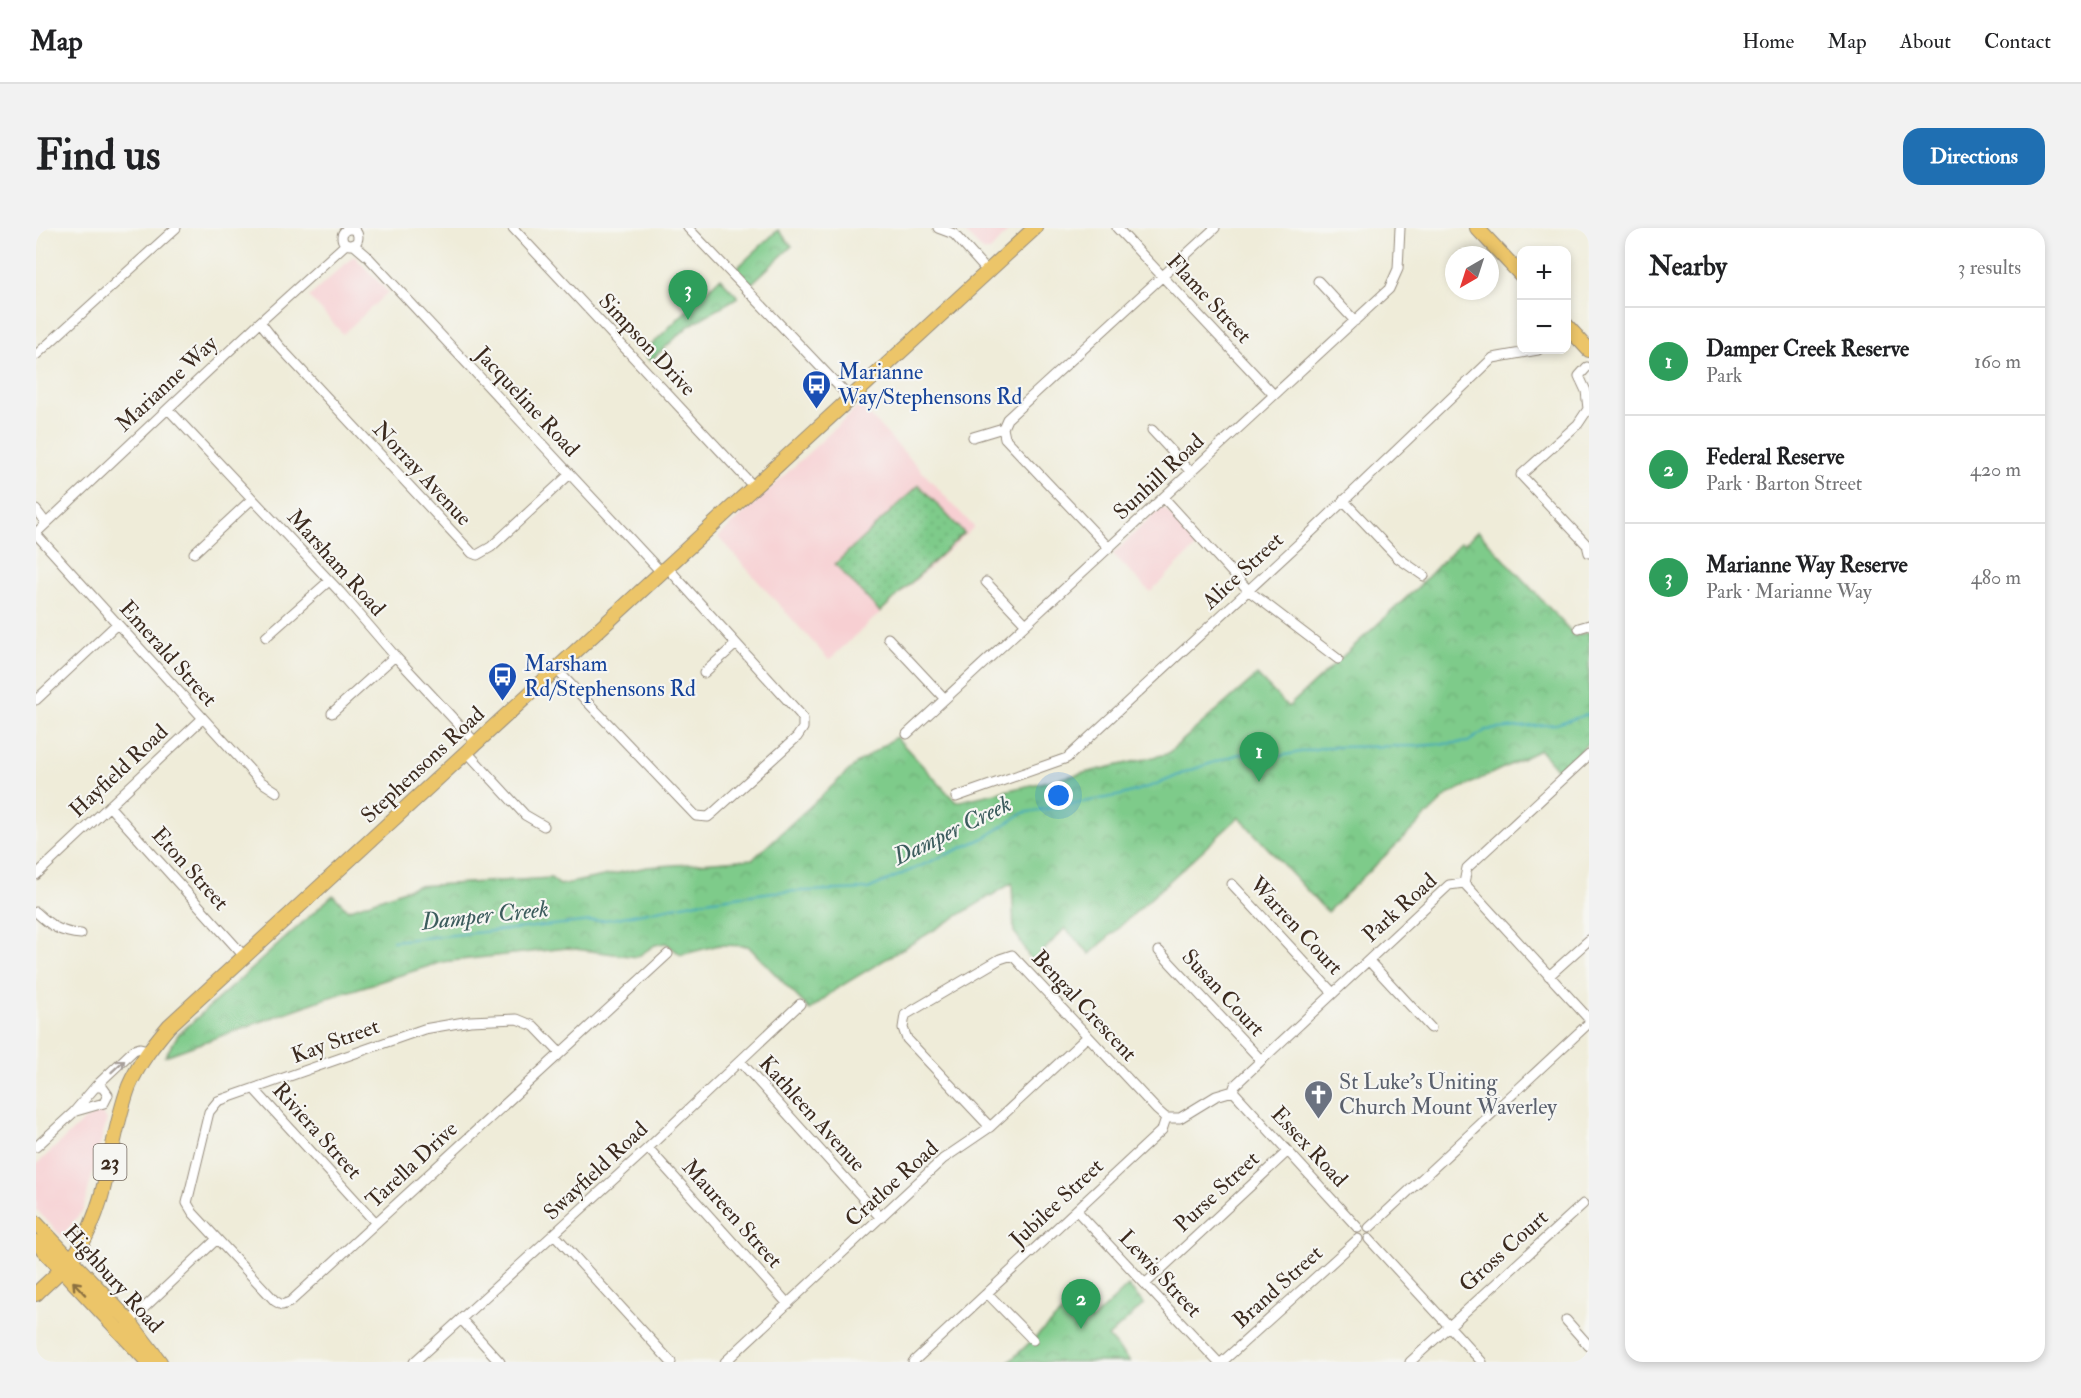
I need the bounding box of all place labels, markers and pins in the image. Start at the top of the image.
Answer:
pin: 3 [668,270,708,320]
place label: Marianne Way/Stephensons Rd [837,358,1023,412]
bus stop icon: Marianne Way/Stephensons Rd [801,368,833,410]
place label: Marsham Rd/Stephensons Rd [524,650,696,704]
bus stop icon: Marsham Rd/Stephensons Rd [487,660,519,702]
pin: 1 [1240,732,1278,782]
place label: St Luke's Uniting Church Mount Waverley [1339,1068,1557,1121]
church icon: St Luke's Uniting Church Mount Waverley [1302,1078,1334,1120]
pin: 2 [1062,1280,1100,1329]

